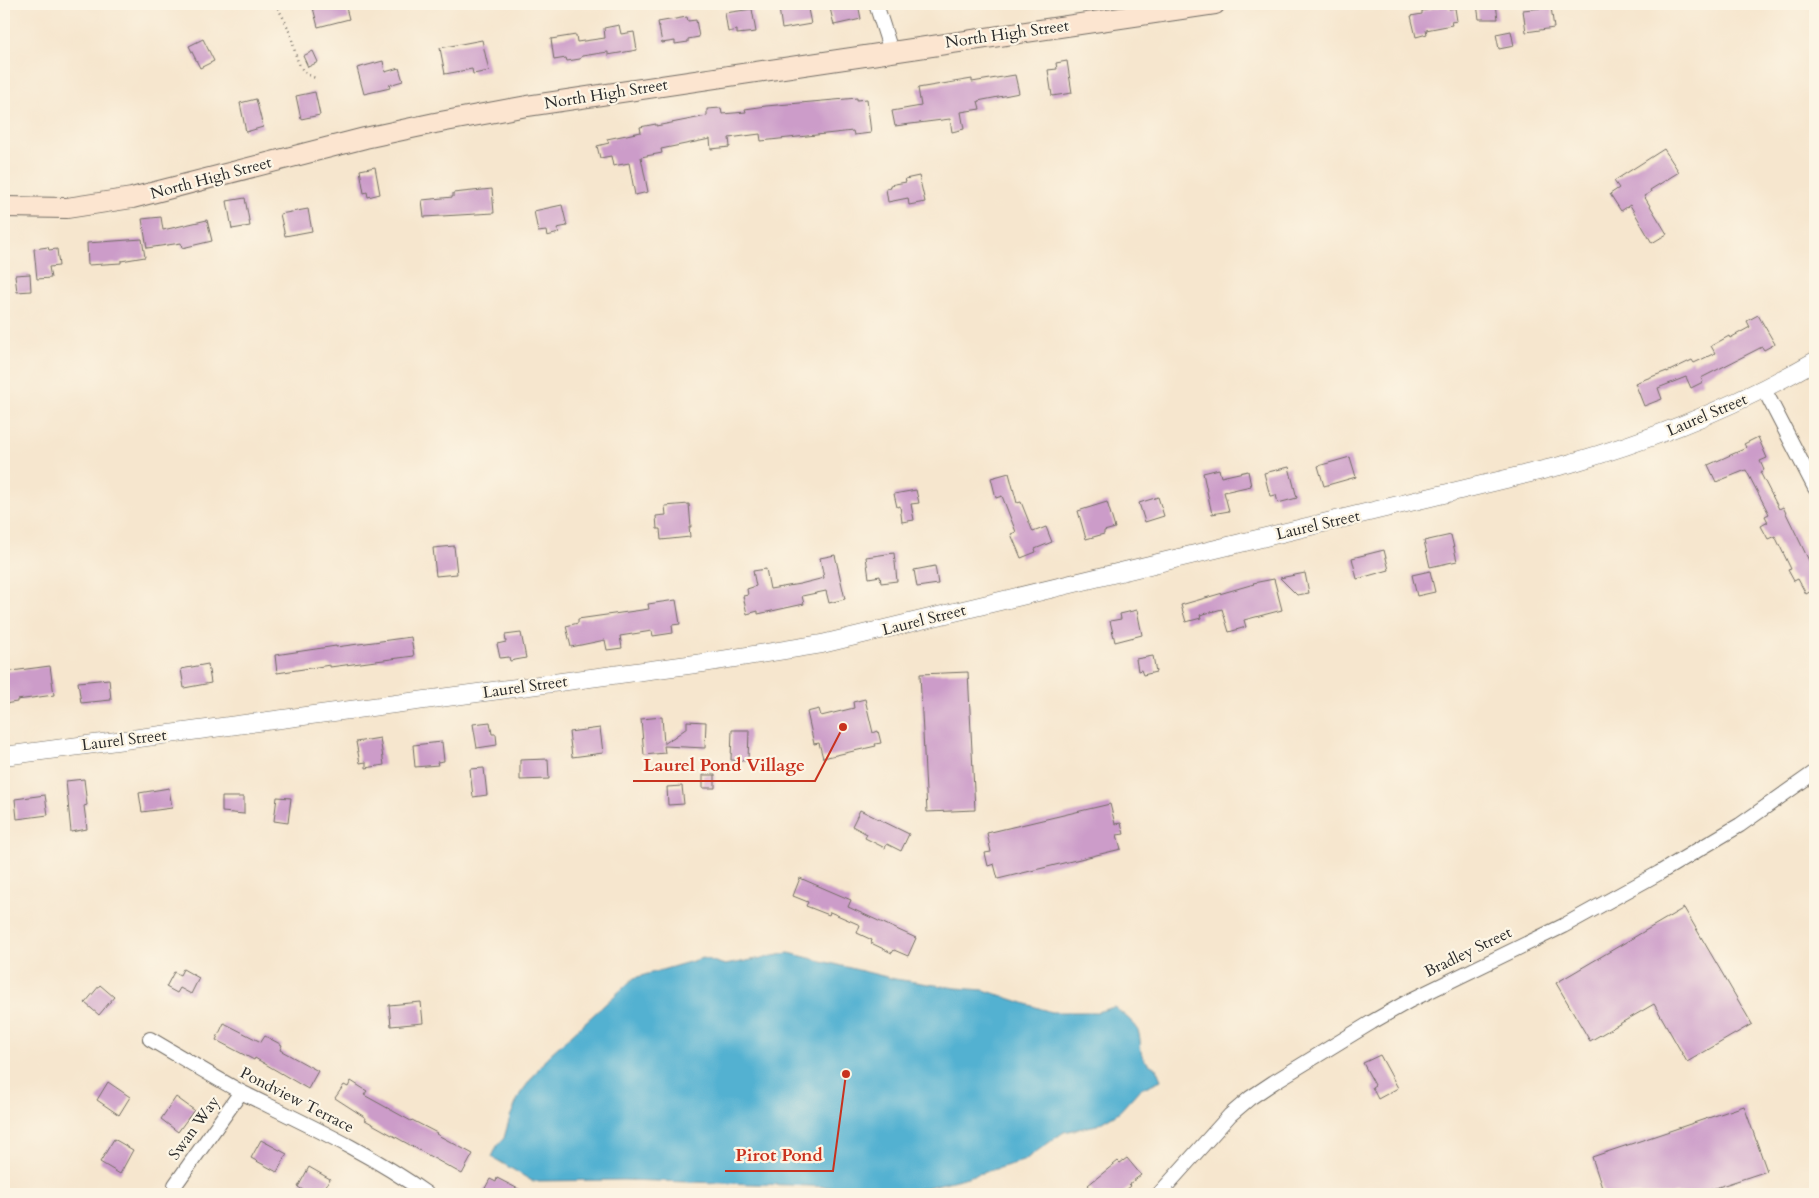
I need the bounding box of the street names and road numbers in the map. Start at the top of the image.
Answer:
street label: North High Street [944,14,1070,54]
street label: North High Street [543,73,669,115]
street label: North High Street [148,151,274,205]
street label: Laurel Street [1663,388,1751,442]
street label: Laurel Street [1274,505,1362,545]
street label: Laurel Street [880,599,968,641]
street label: Laurel Street [481,670,569,704]
street label: Laurel Street [80,724,168,756]
street label: Bradley Street [1421,921,1515,983]
street label: Pondview Terrace [236,1062,358,1138]
street label: Swan Way [163,1091,225,1164]

